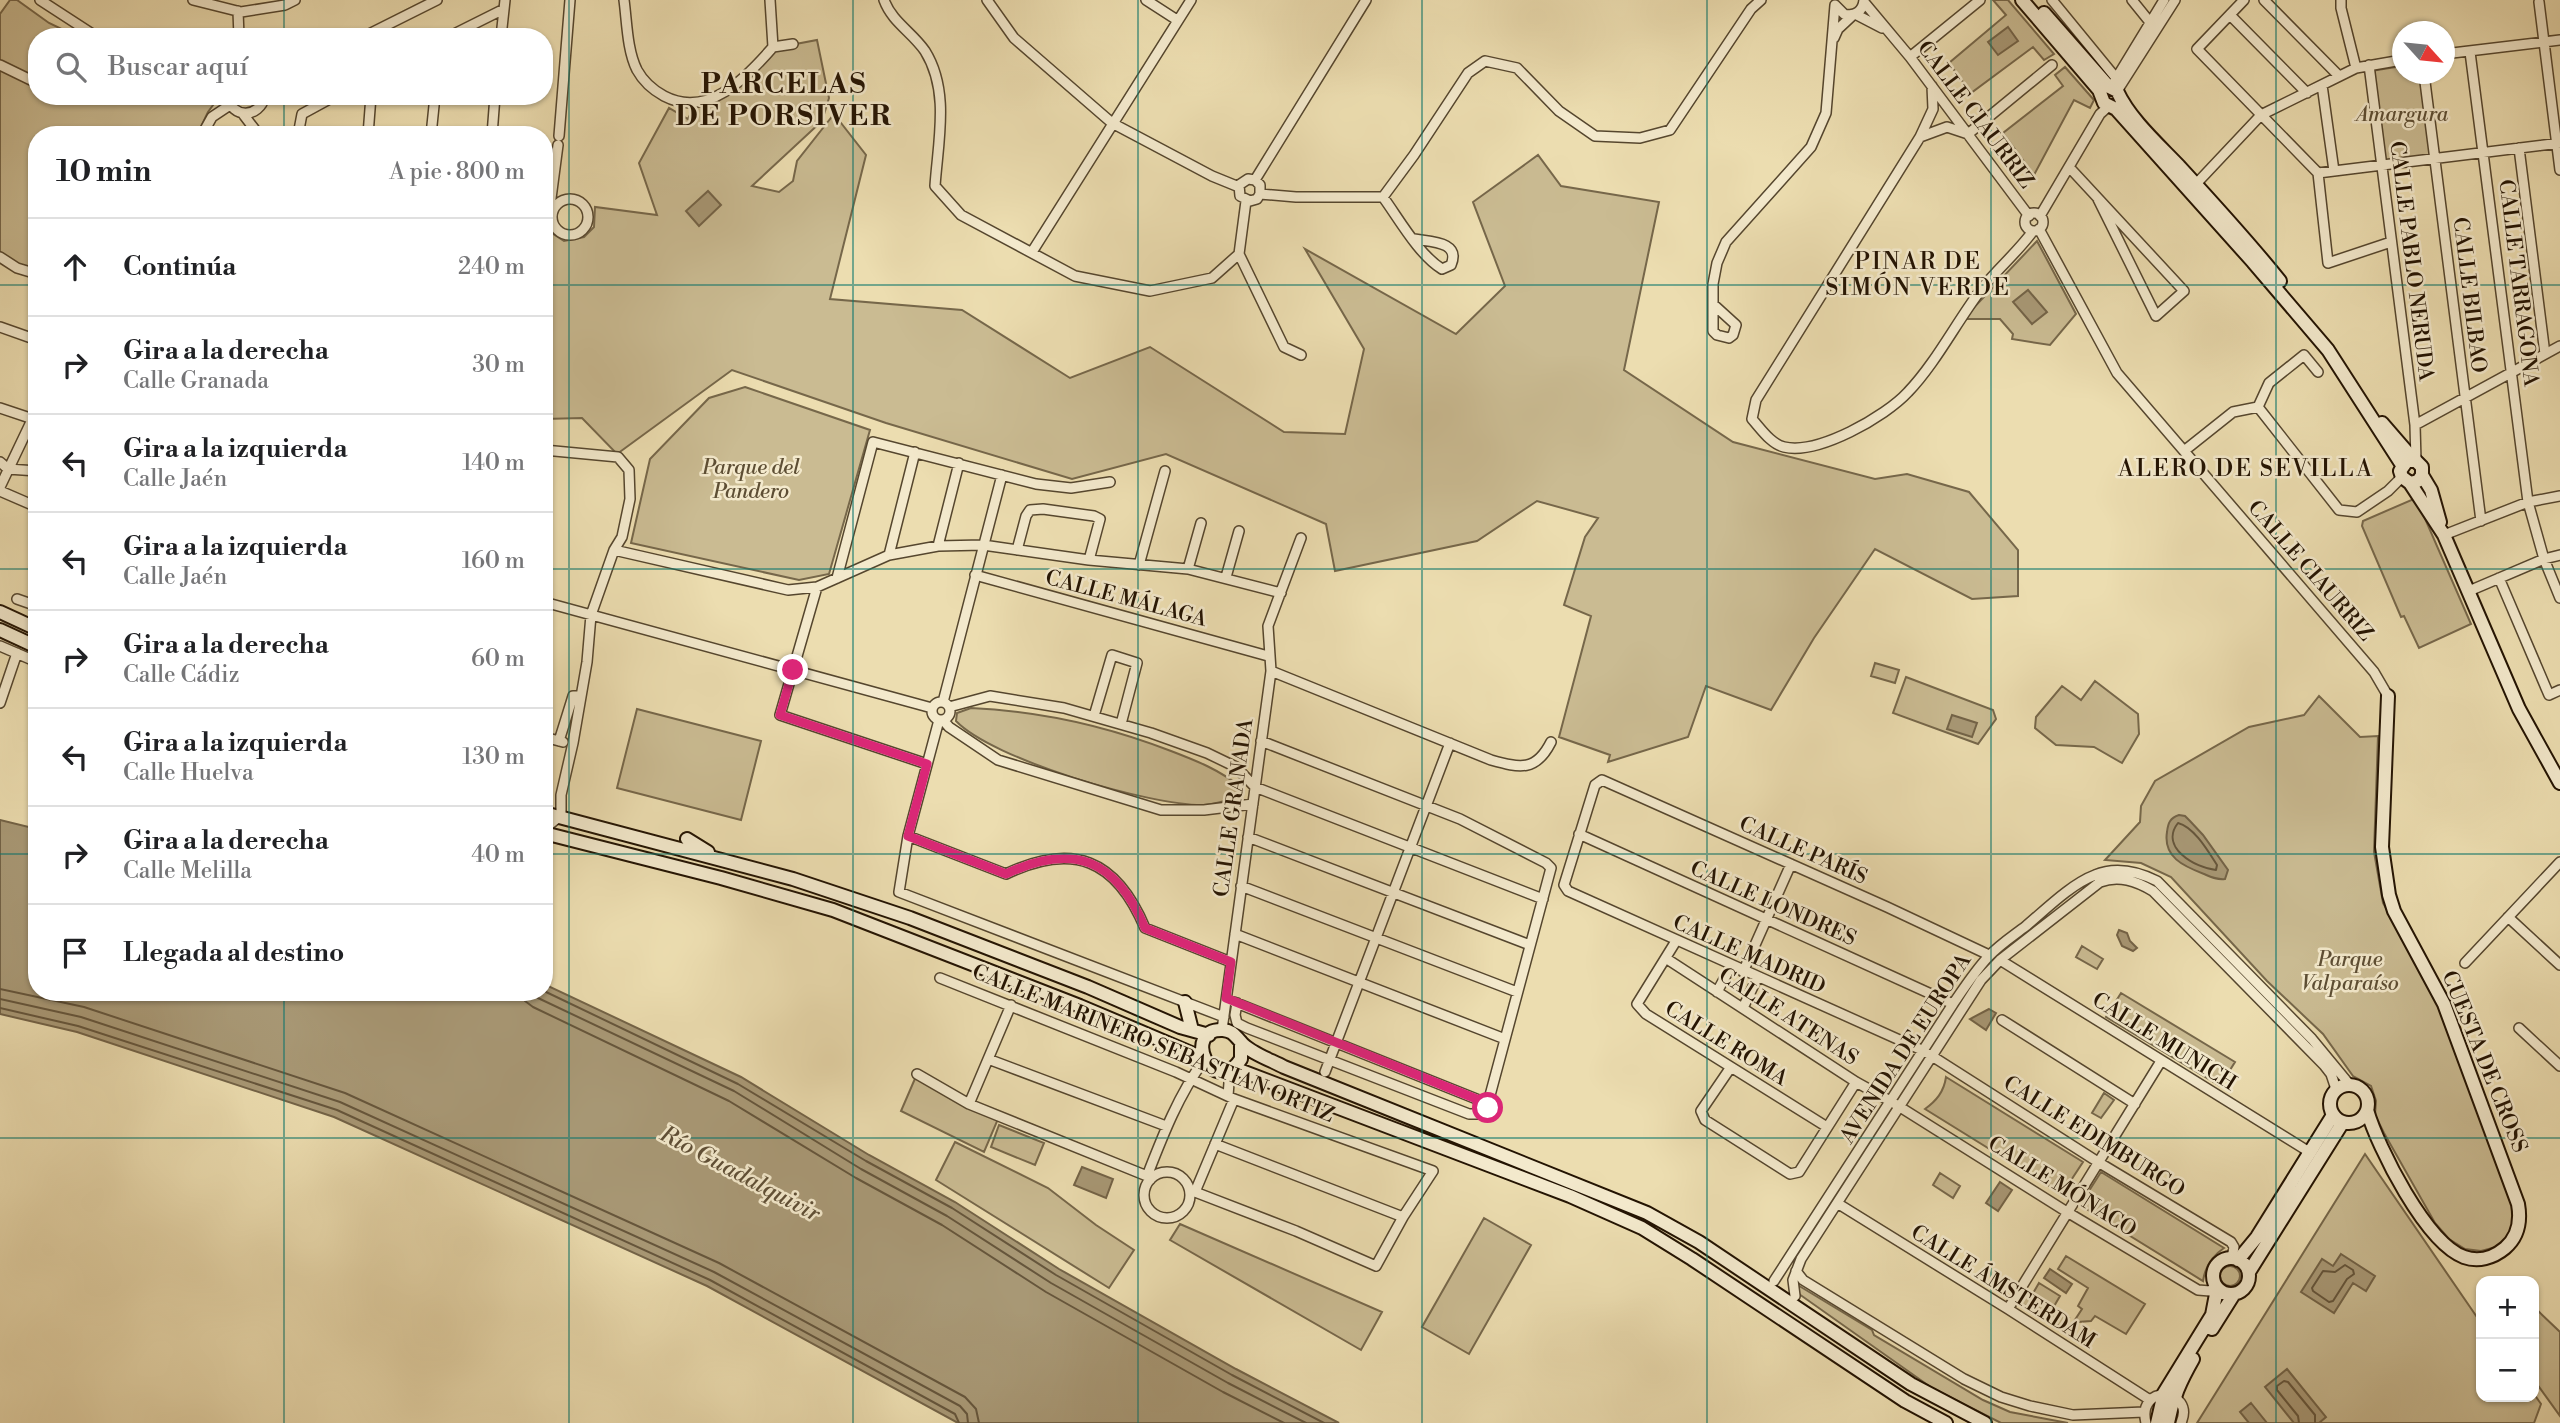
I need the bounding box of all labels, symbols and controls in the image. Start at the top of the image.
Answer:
north arrow [2392,21,2455,84]
search box [28,28,553,105]
street label: CALLE CIAURRIZ [1911,36,2039,194]
icon: search [52,48,90,86]
text: Buscar aquí [108,51,248,83]
district label: PARCELAS DE PORSIVER [675,67,893,134]
park label: Amargura [2354,102,2448,128]
street label: CALLE PABLO NERUDA [2383,140,2439,383]
text: 10 min [56,153,151,191]
text: A pie · 800 m [389,158,525,186]
street label: CALLE TARRAGONA [2492,178,2544,389]
street label: CALLE BILBAO [2447,216,2491,374]
icon: ahead [56,248,94,286]
district label: PINAR DE SIMÓN VERDE [1825,248,2011,302]
text: Continúa [123,251,236,283]
text: 240 m [458,253,525,281]
text: Gira a la derecha [123,335,329,367]
icon: right [56,346,94,384]
text: 30 m [472,351,525,379]
text: Calle Granada [123,367,269,395]
text: Gira a la izquierda [123,433,347,465]
icon: left [56,444,94,482]
text: 140 m [462,449,525,477]
park label: Parque del Pandero [701,455,800,505]
district label: ALERO DE SEVILLA [2117,455,2374,483]
text: Calle Jaén [123,465,227,493]
street label: CALLE CIAURRIZ [2242,495,2378,647]
text: Gira a la izquierda [123,531,347,563]
icon: left [56,542,94,580]
text: 160 m [462,547,525,575]
text: Calle Jaén [123,563,227,591]
street label: CALLE MÁLAGA [1042,563,1211,633]
text: Gira a la derecha [123,629,329,661]
icon: right [56,640,94,678]
text: 60 m [471,645,525,673]
route end [777,654,808,685]
text: Calle Cádiz [123,661,240,689]
street label: CALLE GRANADA [1209,717,1259,899]
text: Gira a la izquierda [123,727,347,759]
icon: left [56,738,94,776]
text: 130 m [462,743,525,771]
text: Calle Huelva [123,759,254,787]
street label: CALLE PARÍS [1735,809,1872,891]
text: Gira a la derecha [123,825,329,857]
icon: right [56,836,94,874]
text: 40 m [471,841,525,869]
street label: CALLE LONDRES [1686,856,1860,952]
text: Calle Melilla [123,857,252,885]
street label: CALLE MADRID [1669,910,1829,1000]
icon: arrive [56,934,94,972]
text: Llegada al destino [123,937,344,969]
park label: Parque Valparaíso [2301,947,2399,997]
street label: AVENIDA DE EUROPA [1834,949,1977,1150]
street label: CALLE MARINERO SEBASTIAN ORTIZ [968,959,1338,1129]
street label: CALLE ATENAS [1713,962,1863,1072]
street label: CUESTA DE CROSS [2436,967,2532,1157]
street label: CALLE MUNICH [2087,987,2241,1097]
street label: CALLE ROMA [1660,996,1793,1092]
street label: CALLE EDIMBURGO [1998,1071,2190,1203]
route start [1472,1092,1503,1123]
water label: Río Guadalquivir [654,1120,826,1229]
street label: CALLE MÓNACO [1983,1128,2143,1243]
street label: CALLE ÁMSTERDAM [1906,1218,2102,1355]
map controls [2476,1276,2539,1402]
button: + [2476,1276,2539,1339]
button: − [2476,1339,2539,1402]

